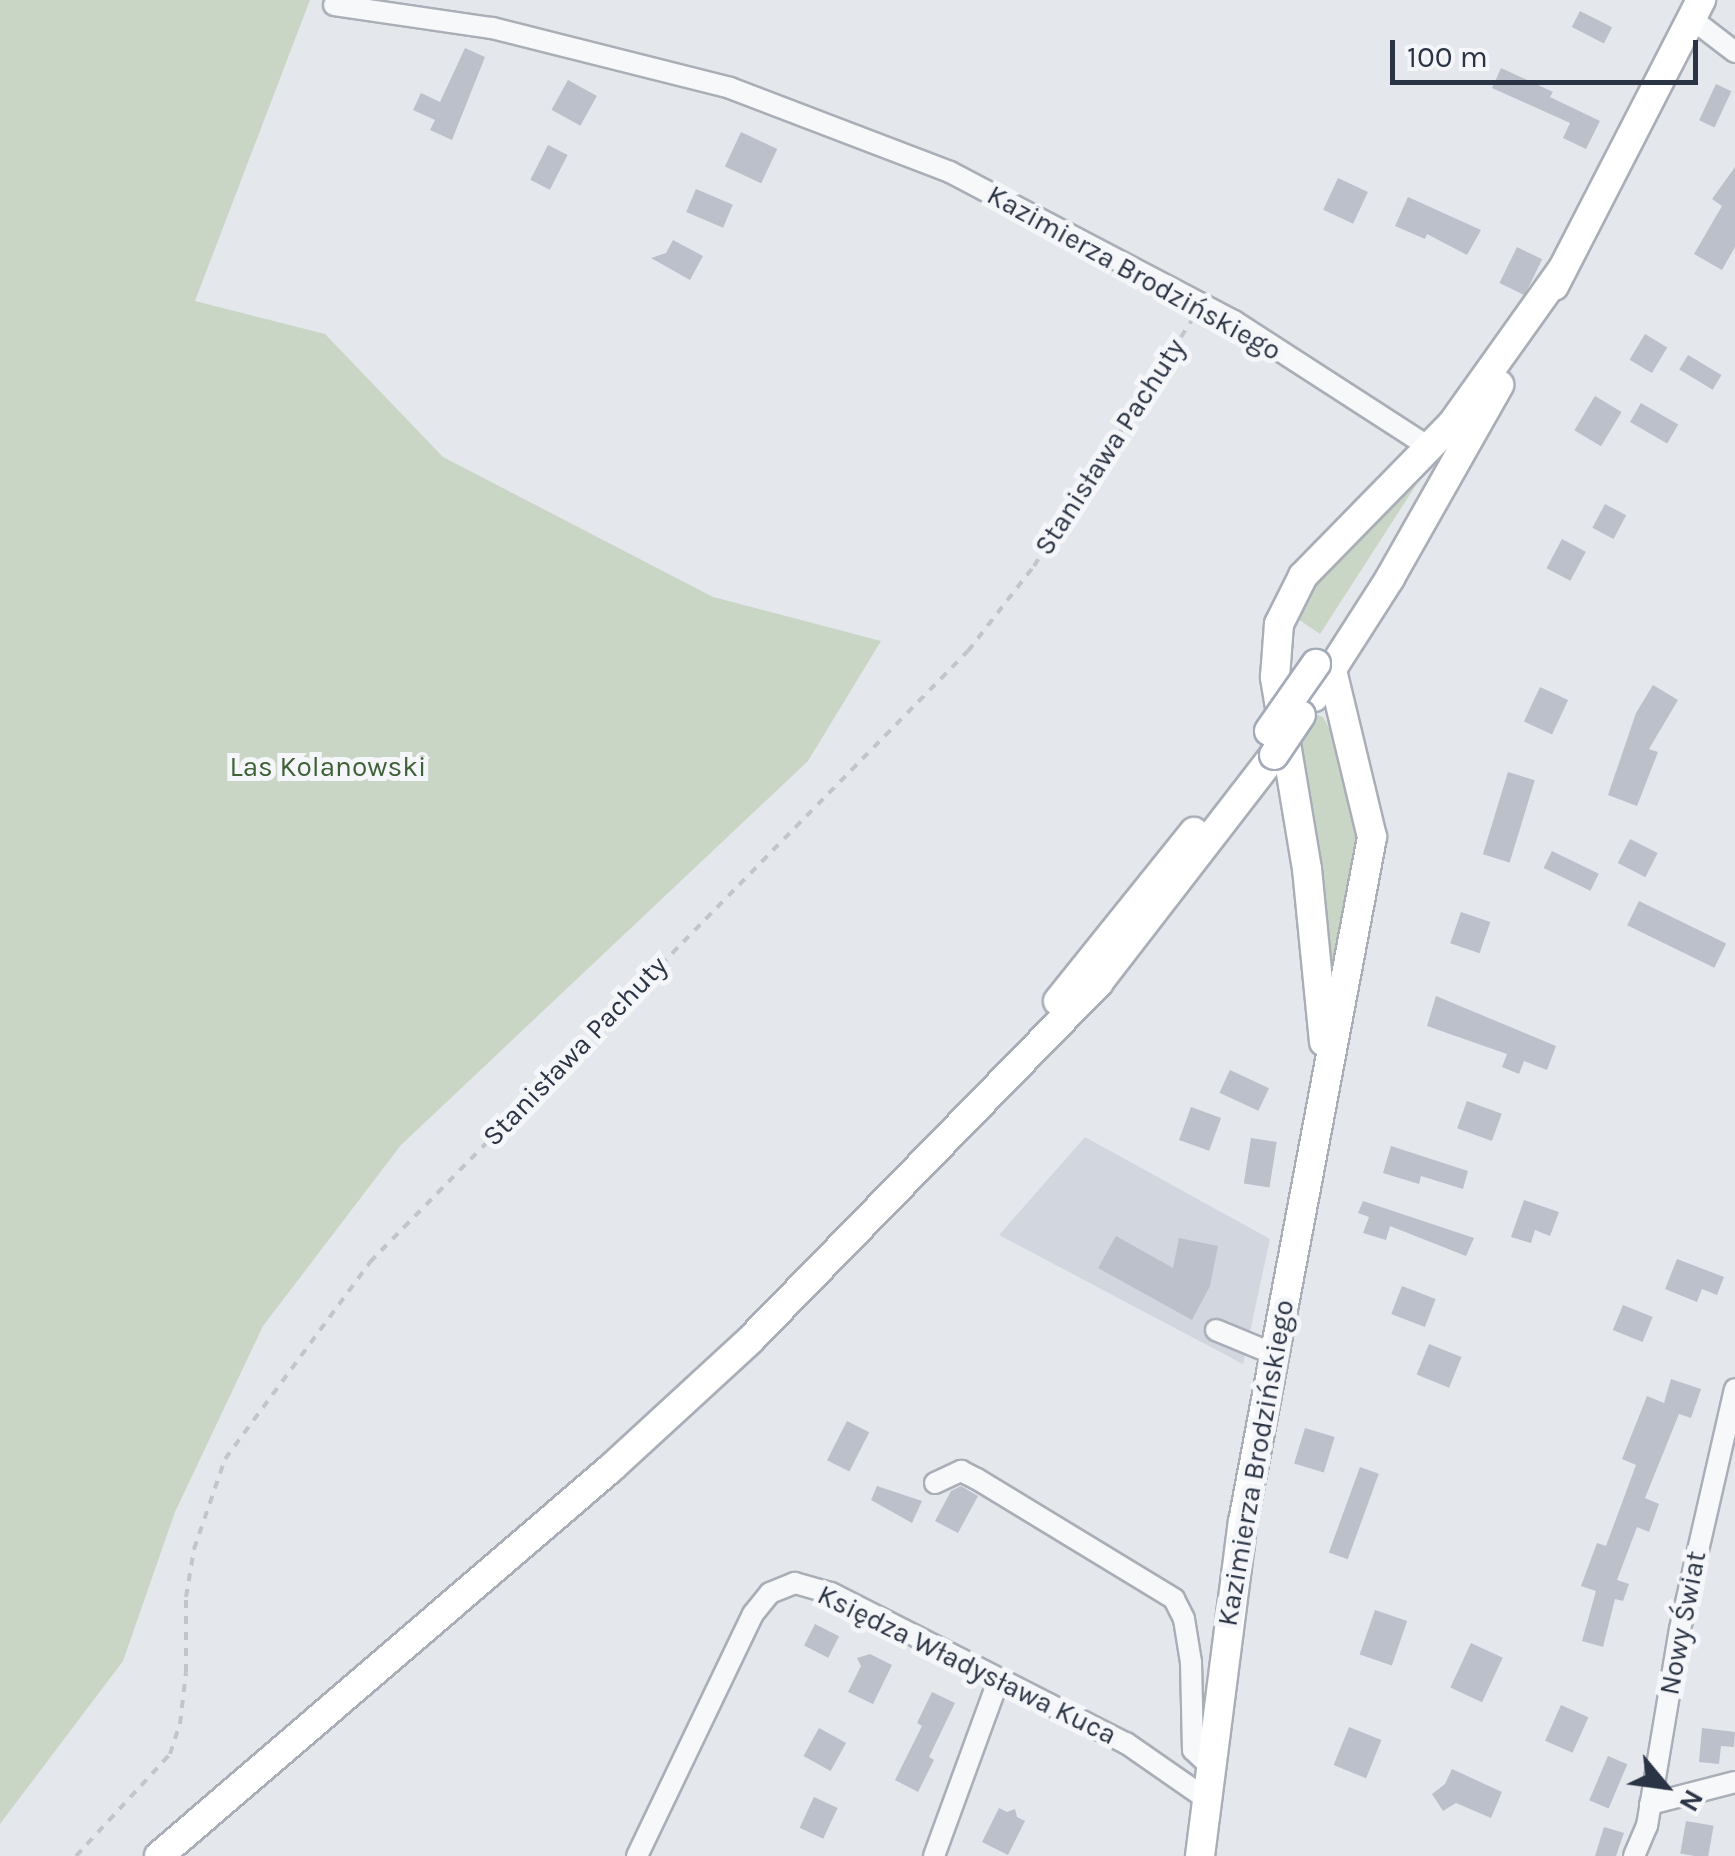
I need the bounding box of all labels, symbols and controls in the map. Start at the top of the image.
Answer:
scale bar [1395,20,1702,82]
text: 100 m [1407,39,1488,75]
street label: Kazimierza Brodzińskiego [981,178,1287,368]
street label: Stanisława Pachuty [1028,333,1192,561]
park label: Las Kolanowski [230,750,426,784]
street label: Stanisława Pachuty [476,949,674,1153]
street label: Kazimierza Brodzińskiego [1211,1297,1301,1629]
street label: Nowy Świat [1653,1548,1713,1698]
street label: Księdza Władysława Kuca [812,1578,1122,1752]
north arrow [1615,1736,1715,1836]
text: N [1672,1784,1711,1818]

